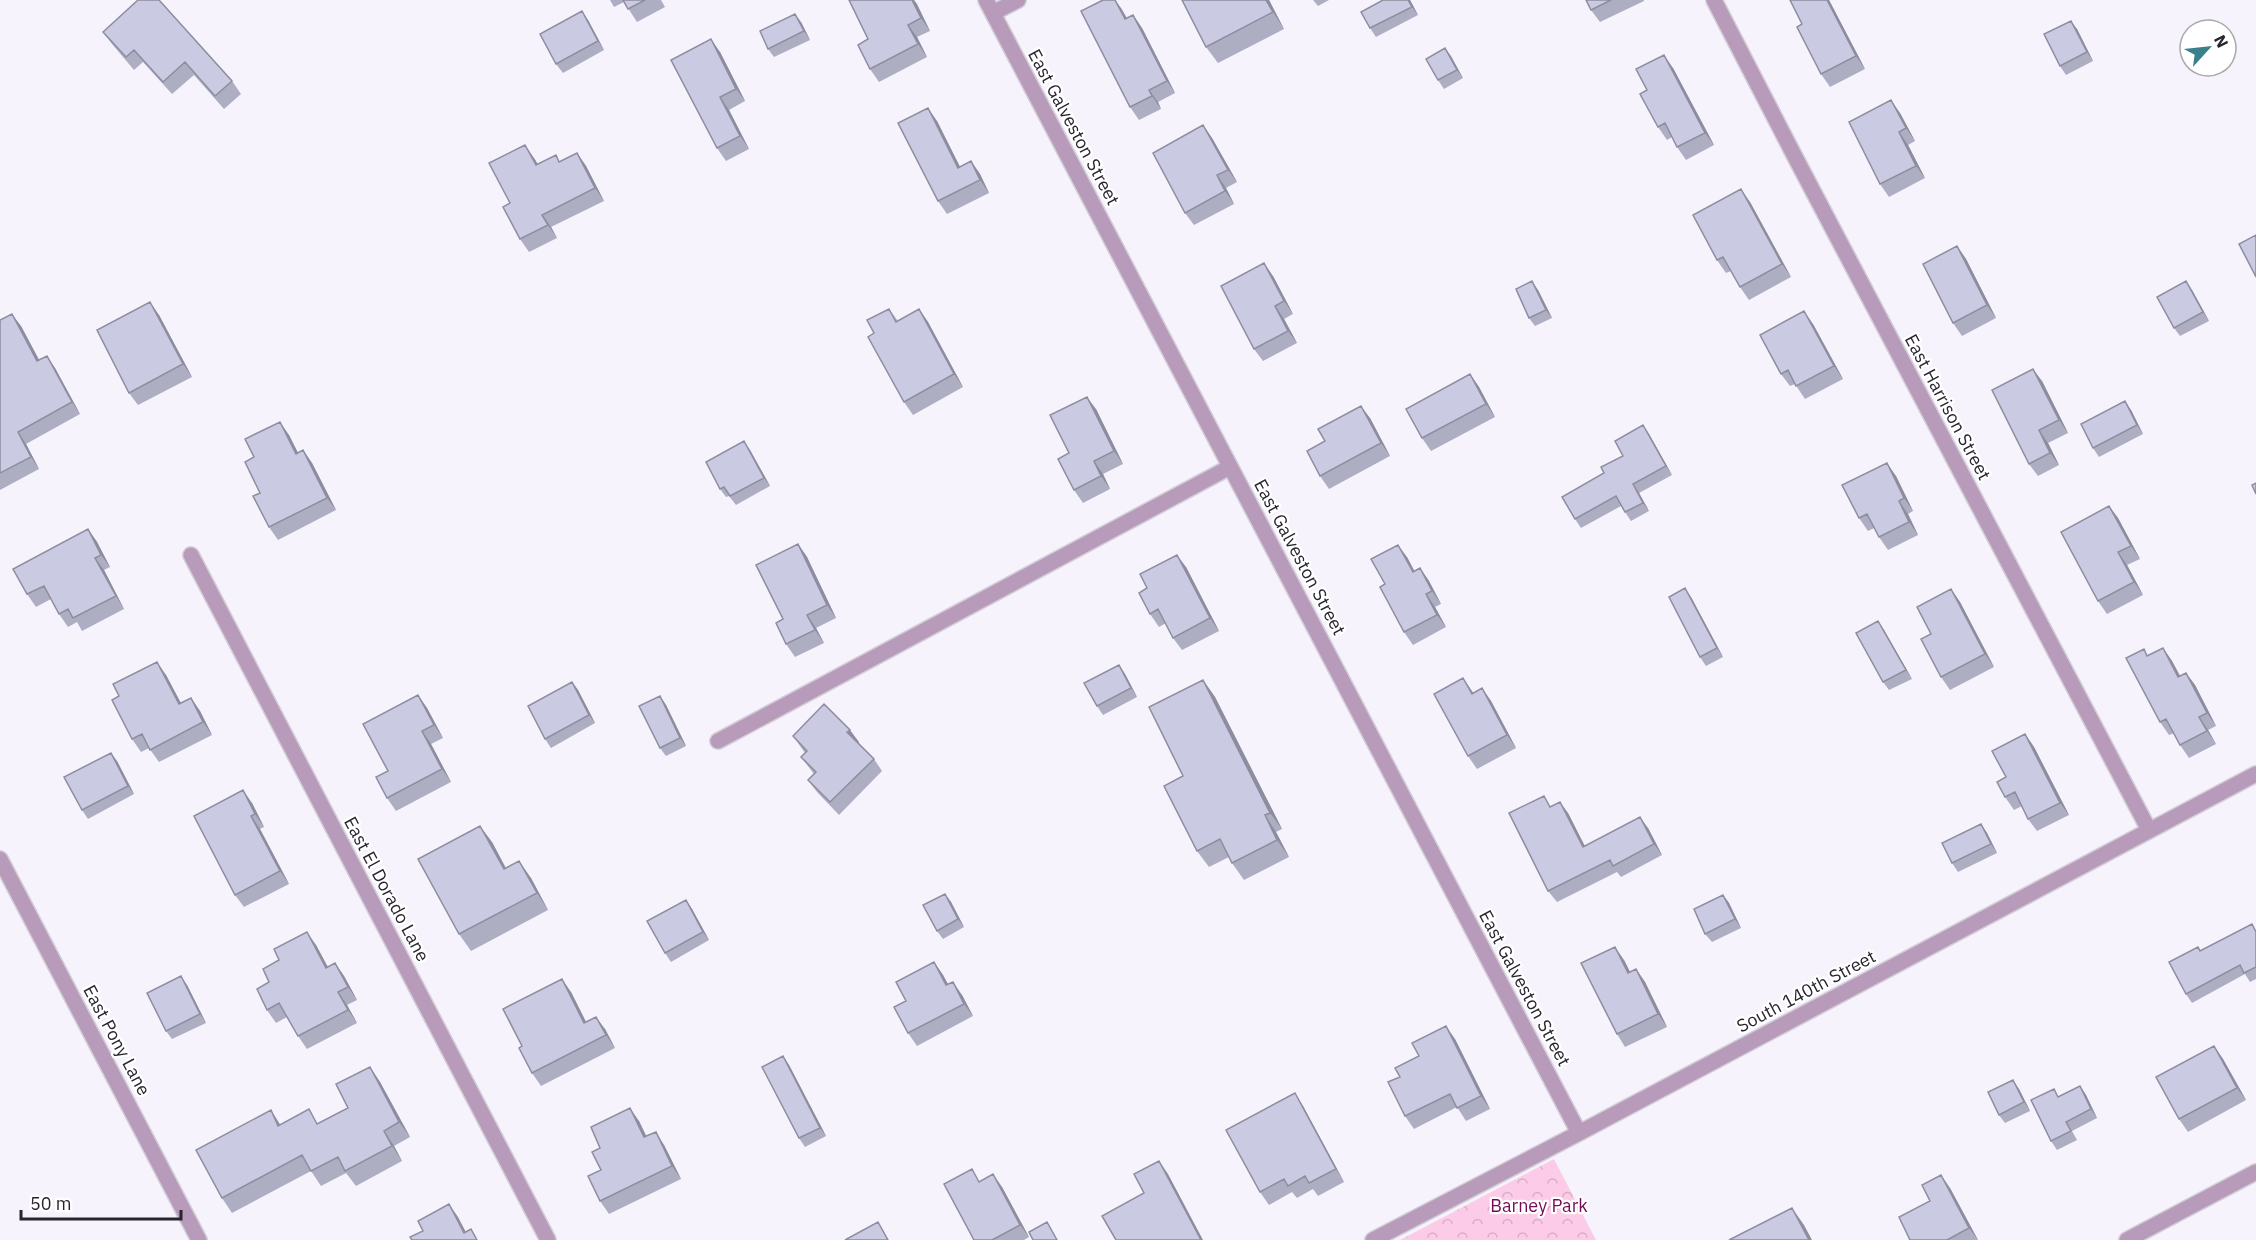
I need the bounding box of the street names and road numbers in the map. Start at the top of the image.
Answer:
street label: East Galveston Street [1023,45,1125,209]
street label: East Harrison Street [1900,330,1996,484]
street label: East Galveston Street [1249,475,1351,639]
street label: East El Dorado Lane [339,813,435,965]
street label: East Galveston Street [1474,906,1576,1070]
street label: South 140th Street [1733,945,1879,1037]
street label: East Pony Lane [78,981,156,1099]

